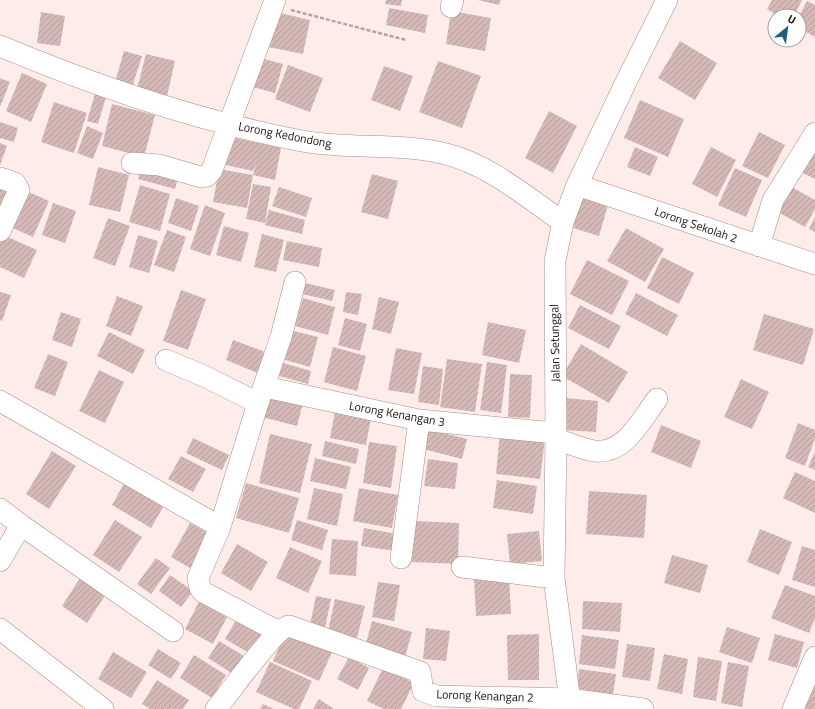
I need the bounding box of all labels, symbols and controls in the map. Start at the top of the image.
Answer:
north arrow [767,8,807,48]
text: U [785,11,799,28]
street label: Lorong Kedondong [237,116,333,153]
street label: Lorong Sekolah 2 [652,201,740,248]
street label: Jalan Setunggal [544,304,565,382]
street label: Lorong Kenangan 3 [348,396,447,431]
street label: Lorong Kenangan 2 [436,684,534,707]

